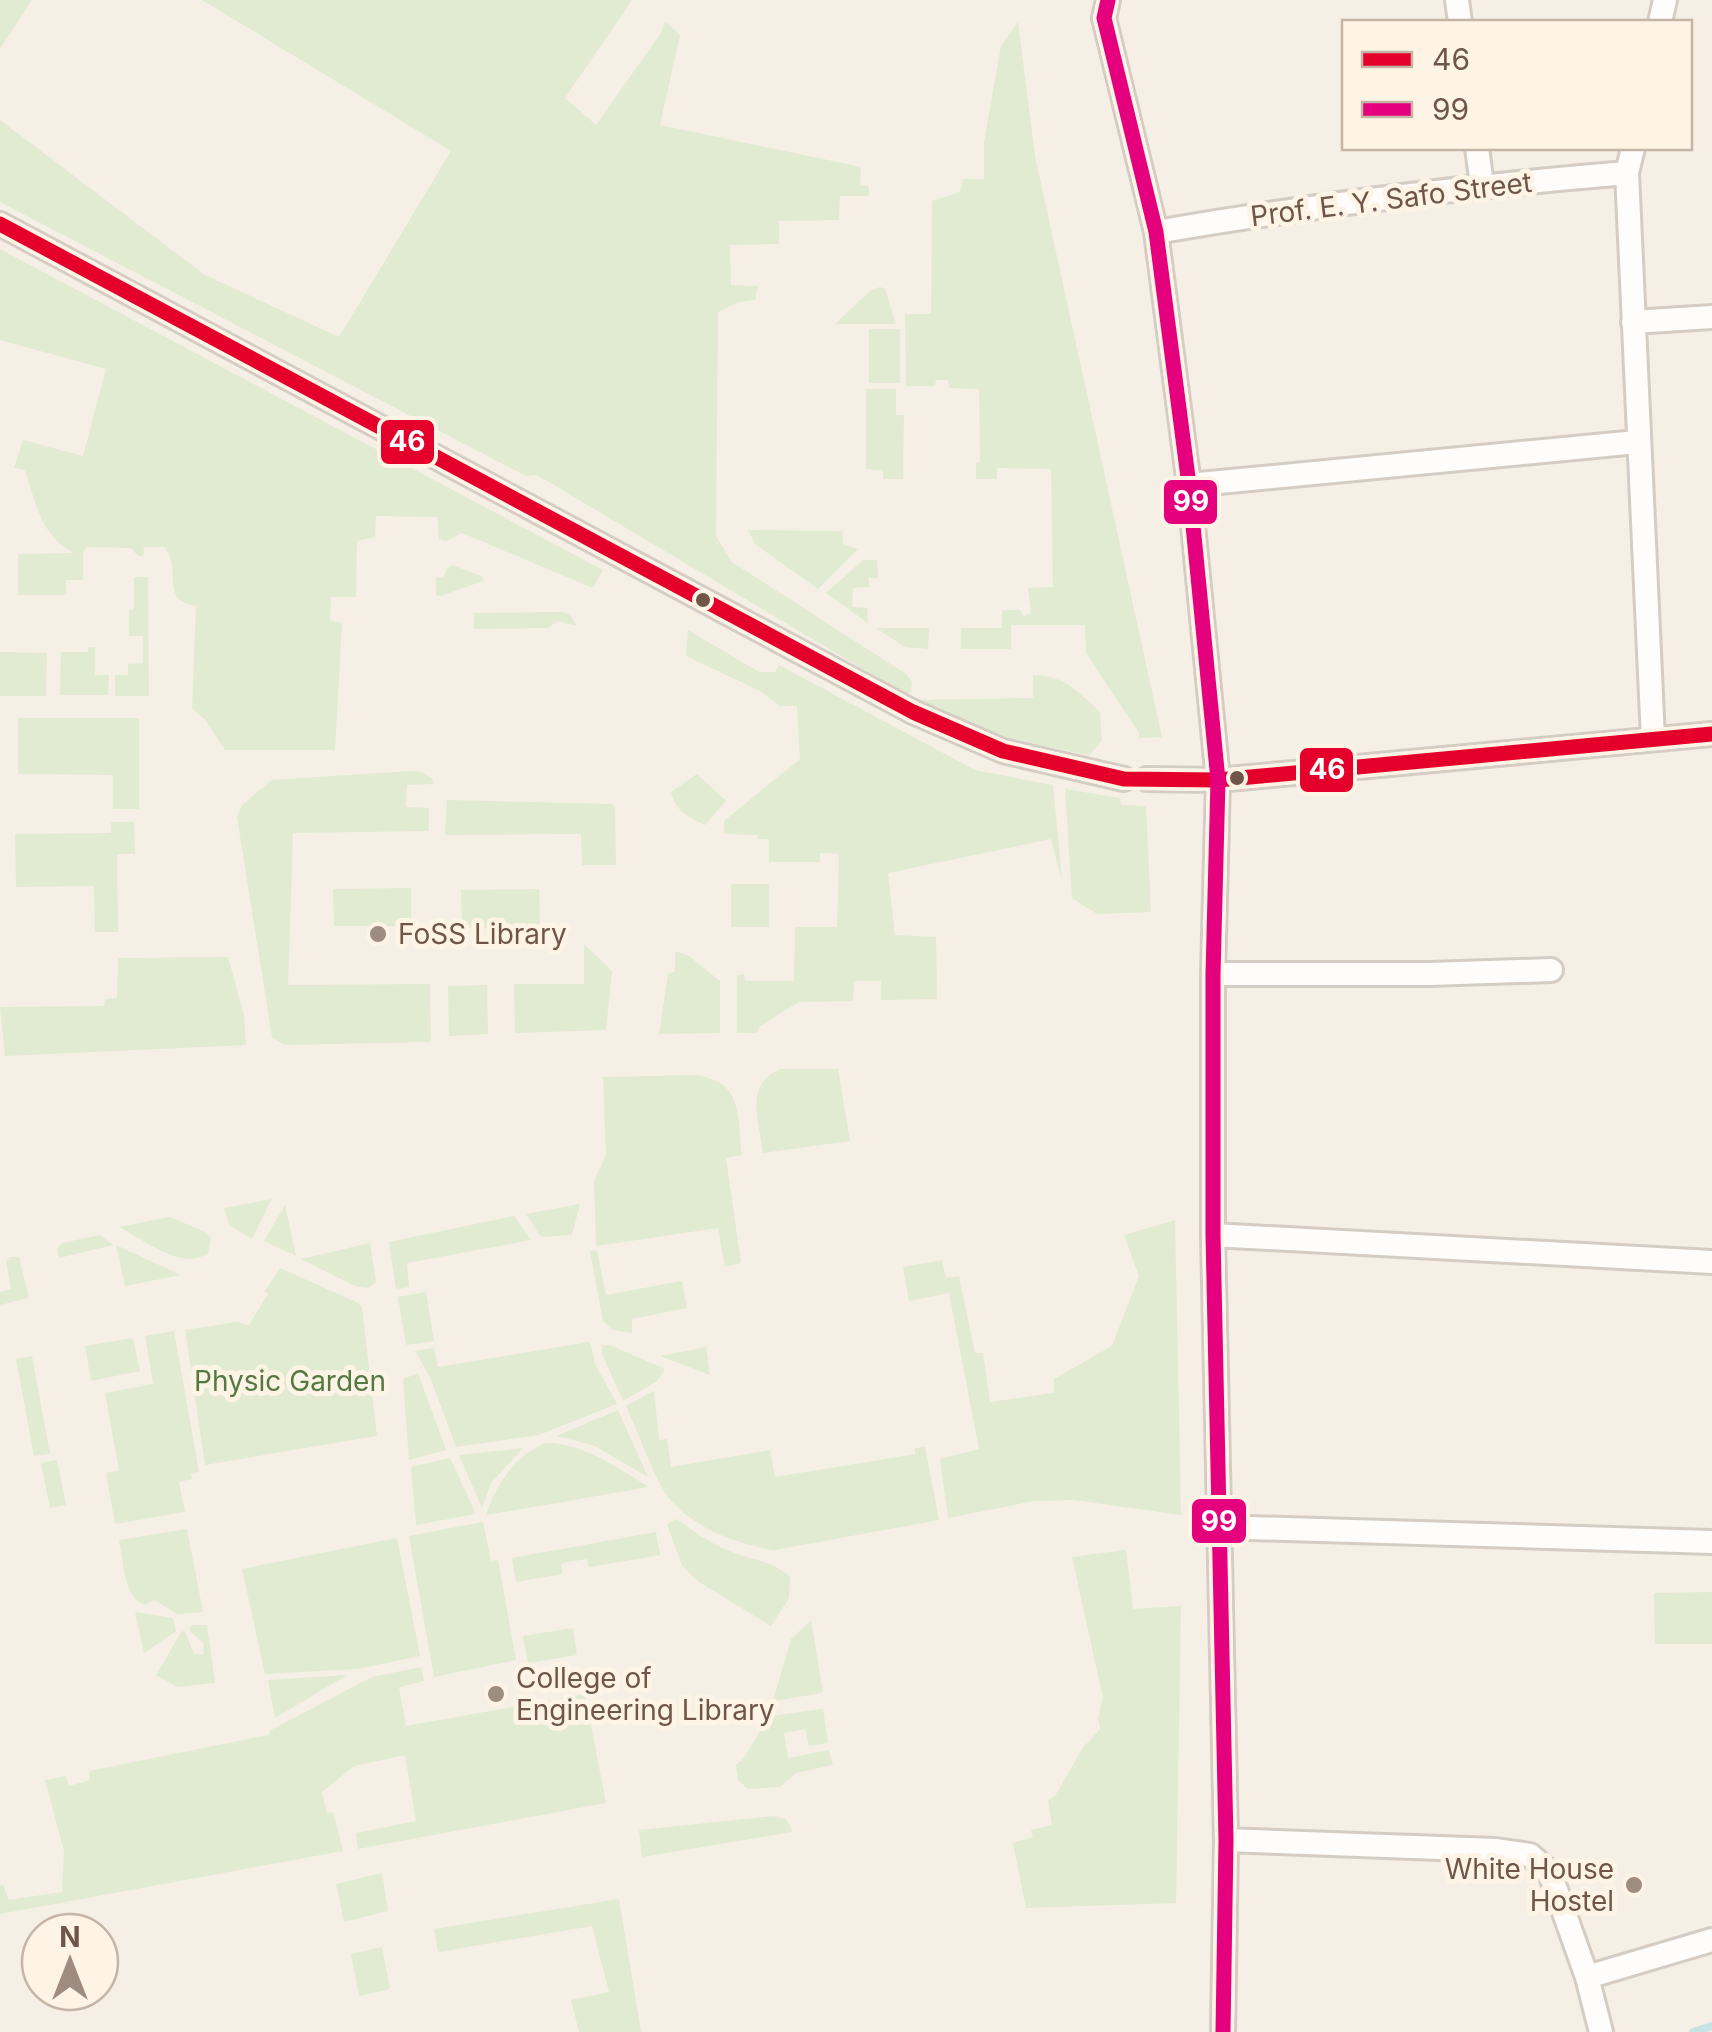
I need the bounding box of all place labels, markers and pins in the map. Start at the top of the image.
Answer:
unlabelled marker [693,590,713,610]
unlabelled marker [1227,768,1247,788]
place label: FoSS Library [398,917,567,951]
marker: FoSS Library [367,923,389,945]
place label: College of Engineering Library [516,1661,775,1727]
marker: College of Engineering Library [485,1683,507,1705]
place label: White House Hostel [1445,1852,1614,1918]
marker: White House Hostel [1623,1874,1645,1896]

